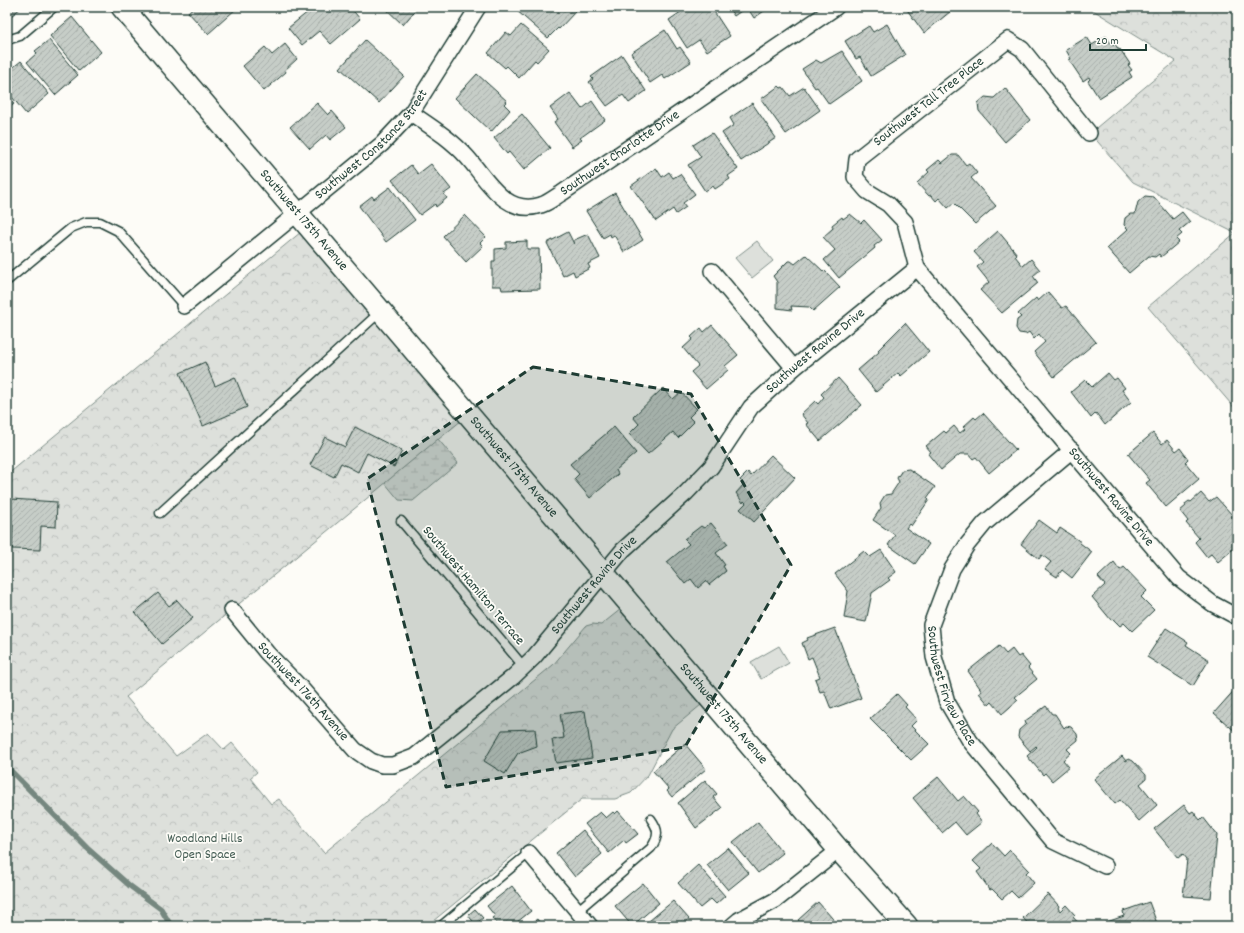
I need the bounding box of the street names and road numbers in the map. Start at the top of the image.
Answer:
street label: Southwest Tall Tree Place [869,52,989,152]
street label: Southwest Constance Street [311,86,433,205]
street label: Southwest Charlotte Drive [556,106,684,201]
street label: Southwest 175th Avenue [254,165,352,275]
street label: Southwest Ravine Drive [761,304,870,399]
street label: Southwest 175th Avenue [464,412,562,522]
street label: Southwest Ravine Drive [1063,443,1158,551]
street label: Southwest Hamilton Terrace [417,522,529,650]
street label: Southwest Ravine Drive [546,531,642,639]
street label: Southwest Firview Place [921,625,981,751]
street label: Southwest 176th Avenue [252,638,353,746]
street label: Southwest 175th Avenue [674,659,772,769]

